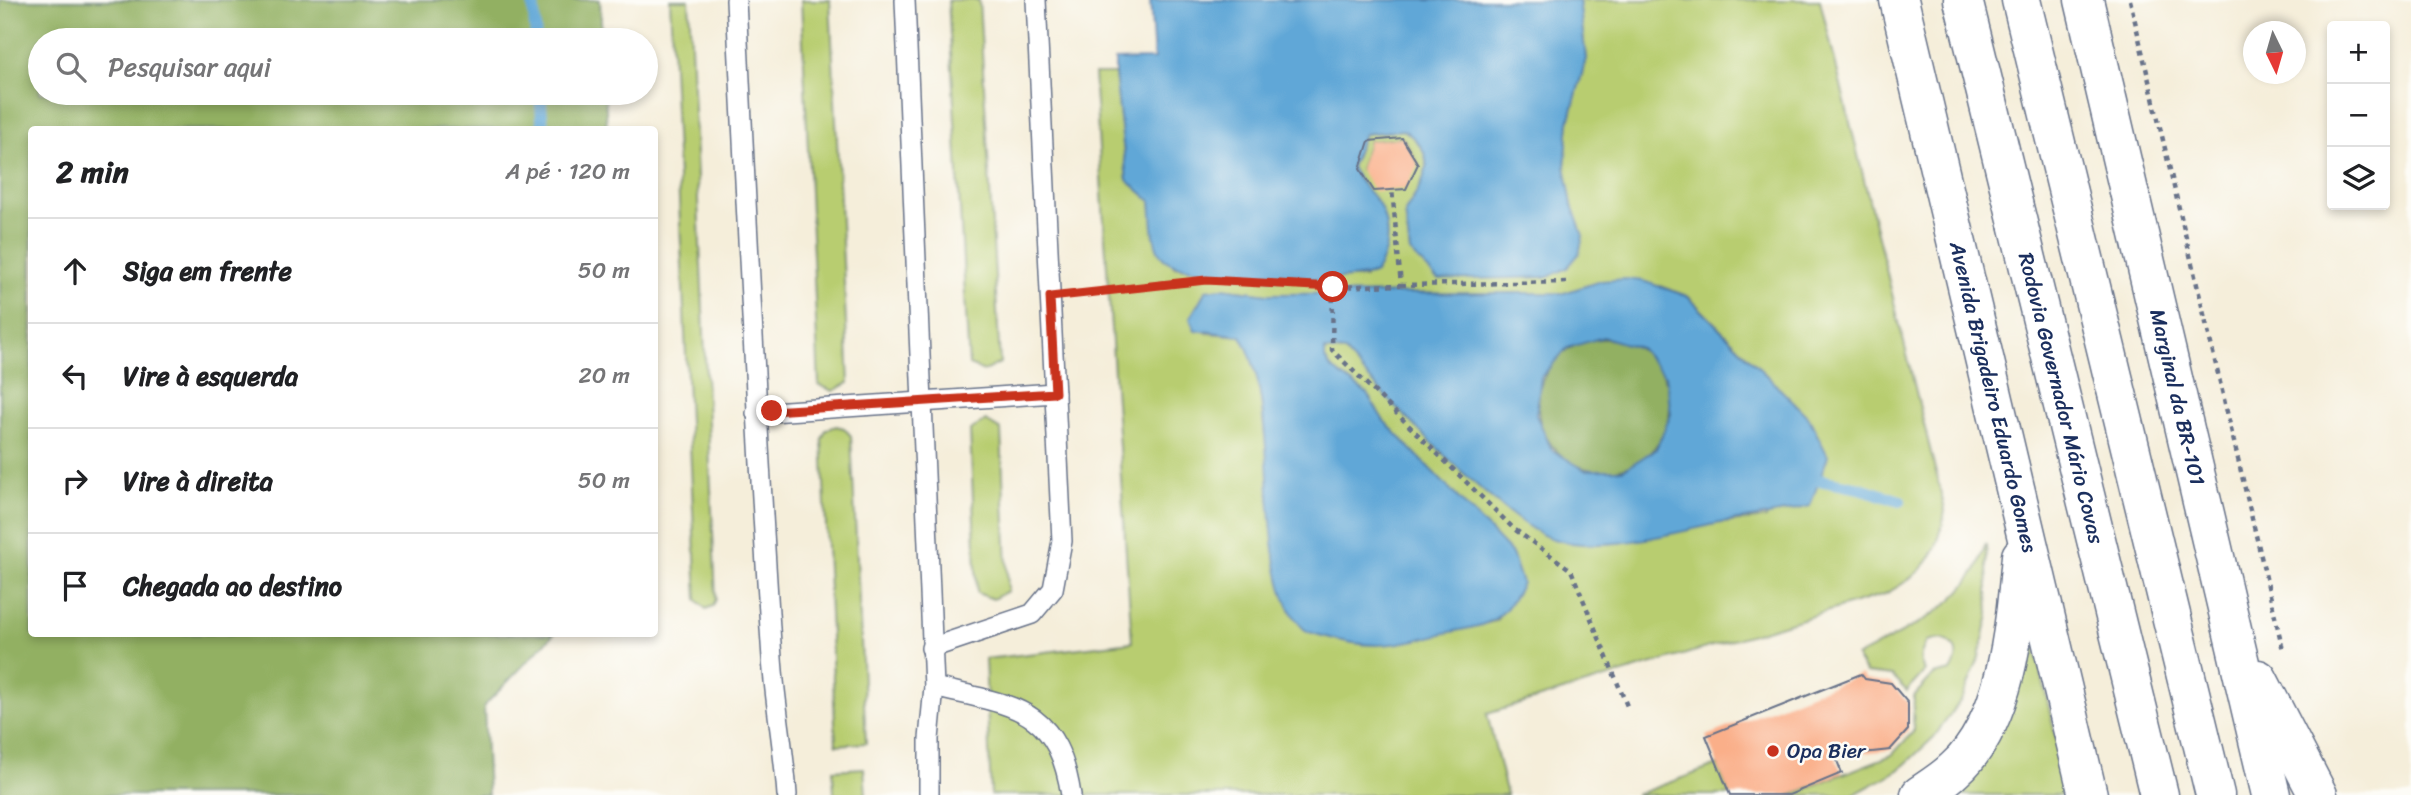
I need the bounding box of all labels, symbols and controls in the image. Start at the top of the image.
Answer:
north arrow [2243,21,2306,84]
map controls [2327,21,2390,210]
button: + [2327,21,2390,84]
search box [28,28,658,105]
text: Pesquisar aqui [108,44,271,90]
icon: search [52,48,90,86]
button: − [2327,84,2390,147]
text: 2 min [56,145,129,199]
button: layers [2327,147,2390,210]
text: A pé · 120 m [506,151,630,192]
street label: Avenida Brigadeiro Eduardo Gomes [1938,237,2049,557]
text: Siga em frente [123,248,292,294]
street label: Rodovia Governador Mário Covas [2007,248,2115,548]
text: 50 m [578,250,630,291]
icon: ahead [56,252,94,290]
route start [1317,271,1348,302]
street label: Marginal da BR-101 [2138,305,2217,489]
text: Vire à esquerda [123,353,298,399]
text: 20 m [579,355,630,396]
icon: left [56,357,94,395]
route end [756,395,787,426]
text: Vire à direita [123,458,273,504]
text: 50 m [578,460,630,501]
icon: right [56,462,94,500]
text: Chegada ao destino [123,563,342,609]
icon: arrive [56,567,94,605]
place label: Opa Bier [1787,732,1867,770]
marker: Opa Bier [1765,743,1781,759]

